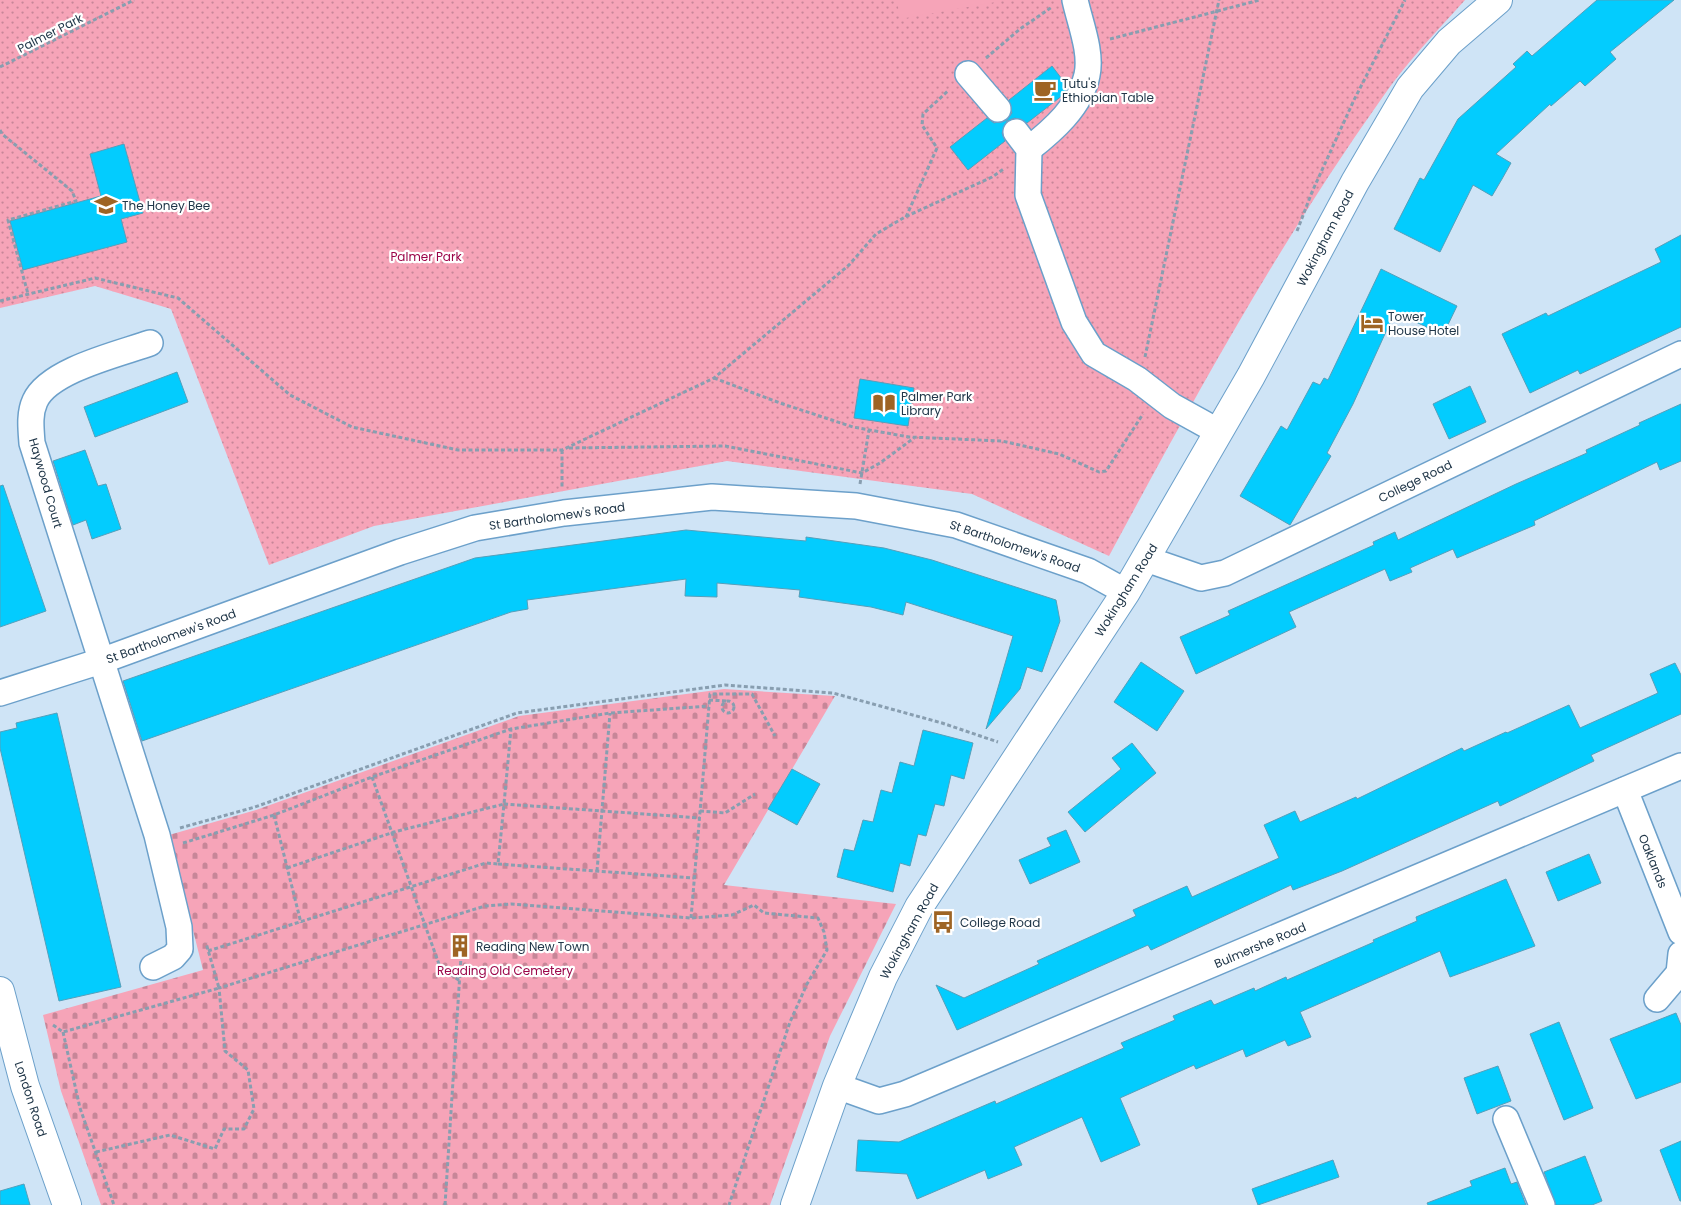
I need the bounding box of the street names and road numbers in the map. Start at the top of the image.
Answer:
street label: Palmer Park [14,9,86,57]
street label: Wokingham Road [1292,187,1358,289]
street label: Haywood Court [25,436,67,530]
street label: College Road [1375,456,1455,506]
street label: St Bartholomew's Road [488,498,626,534]
street label: St Bartholomew's Road [947,516,1083,576]
street label: Wokingham Road [1090,540,1162,640]
street label: St Bartholomew's Road [104,605,238,667]
street label: Oaklands [1634,831,1672,891]
street label: Wokingham Road [876,880,942,982]
street label: Bulmershe Road [1212,918,1308,972]
street label: London Road [11,1059,51,1139]

